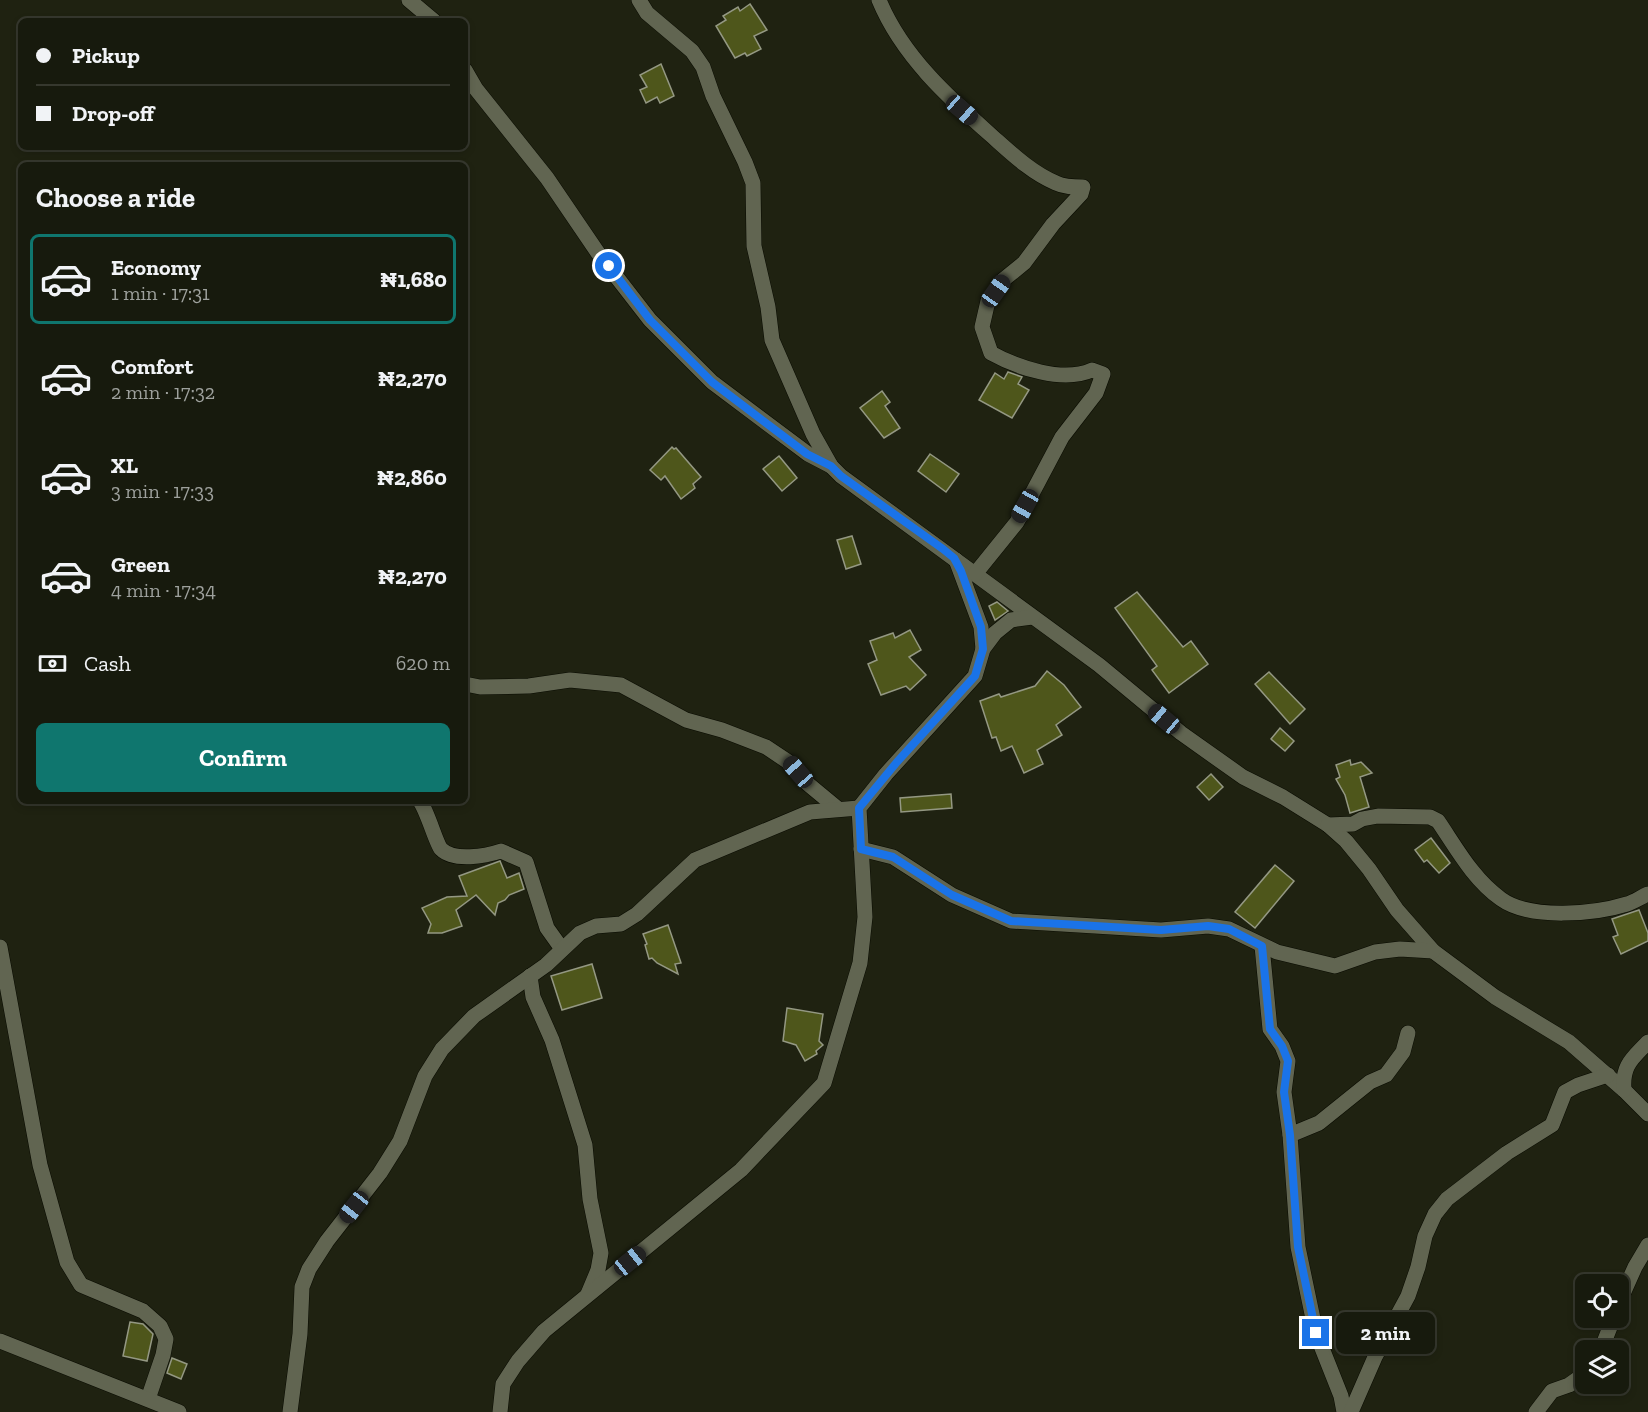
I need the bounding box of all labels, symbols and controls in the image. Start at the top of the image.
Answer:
text: Pickup [72,42,140,69]
car [943,91,981,129]
text: Drop-off [72,100,154,127]
text: Choose a ride [36,182,195,214]
icon: car [39,252,93,306]
route start [595,252,622,279]
text: Economy [111,254,201,281]
text: ₦1,680 [380,266,447,293]
car [978,271,1014,311]
text: 1 min · 17:31 [111,281,210,305]
icon: car [39,351,93,405]
text: Comfort [111,353,193,380]
text: ₦2,270 [378,365,447,392]
text: 2 min · 17:32 [111,380,215,404]
icon: car [39,450,93,504]
text: XL [111,452,138,479]
text: ₦2,860 [377,464,447,491]
text: 3 min · 17:33 [111,479,214,503]
car [1008,486,1042,526]
icon: car [39,549,93,603]
text: Green [111,551,170,578]
text: ₦2,270 [378,563,447,590]
text: 4 min · 17:34 [111,578,216,602]
icon: cash [36,647,69,680]
text: Cash [84,650,131,677]
text: 620 m [396,651,450,675]
car [1144,701,1184,737]
button: Confirm [36,723,450,792]
car [779,753,817,791]
car [336,1187,372,1227]
car [610,1243,650,1279]
map controls [1575,1274,1629,1394]
button: locate [1575,1274,1629,1328]
callout: 2 min [1337,1312,1436,1354]
route end [1302,1319,1329,1346]
text: 2 min [1361,1321,1410,1345]
button: layers [1575,1340,1629,1394]

